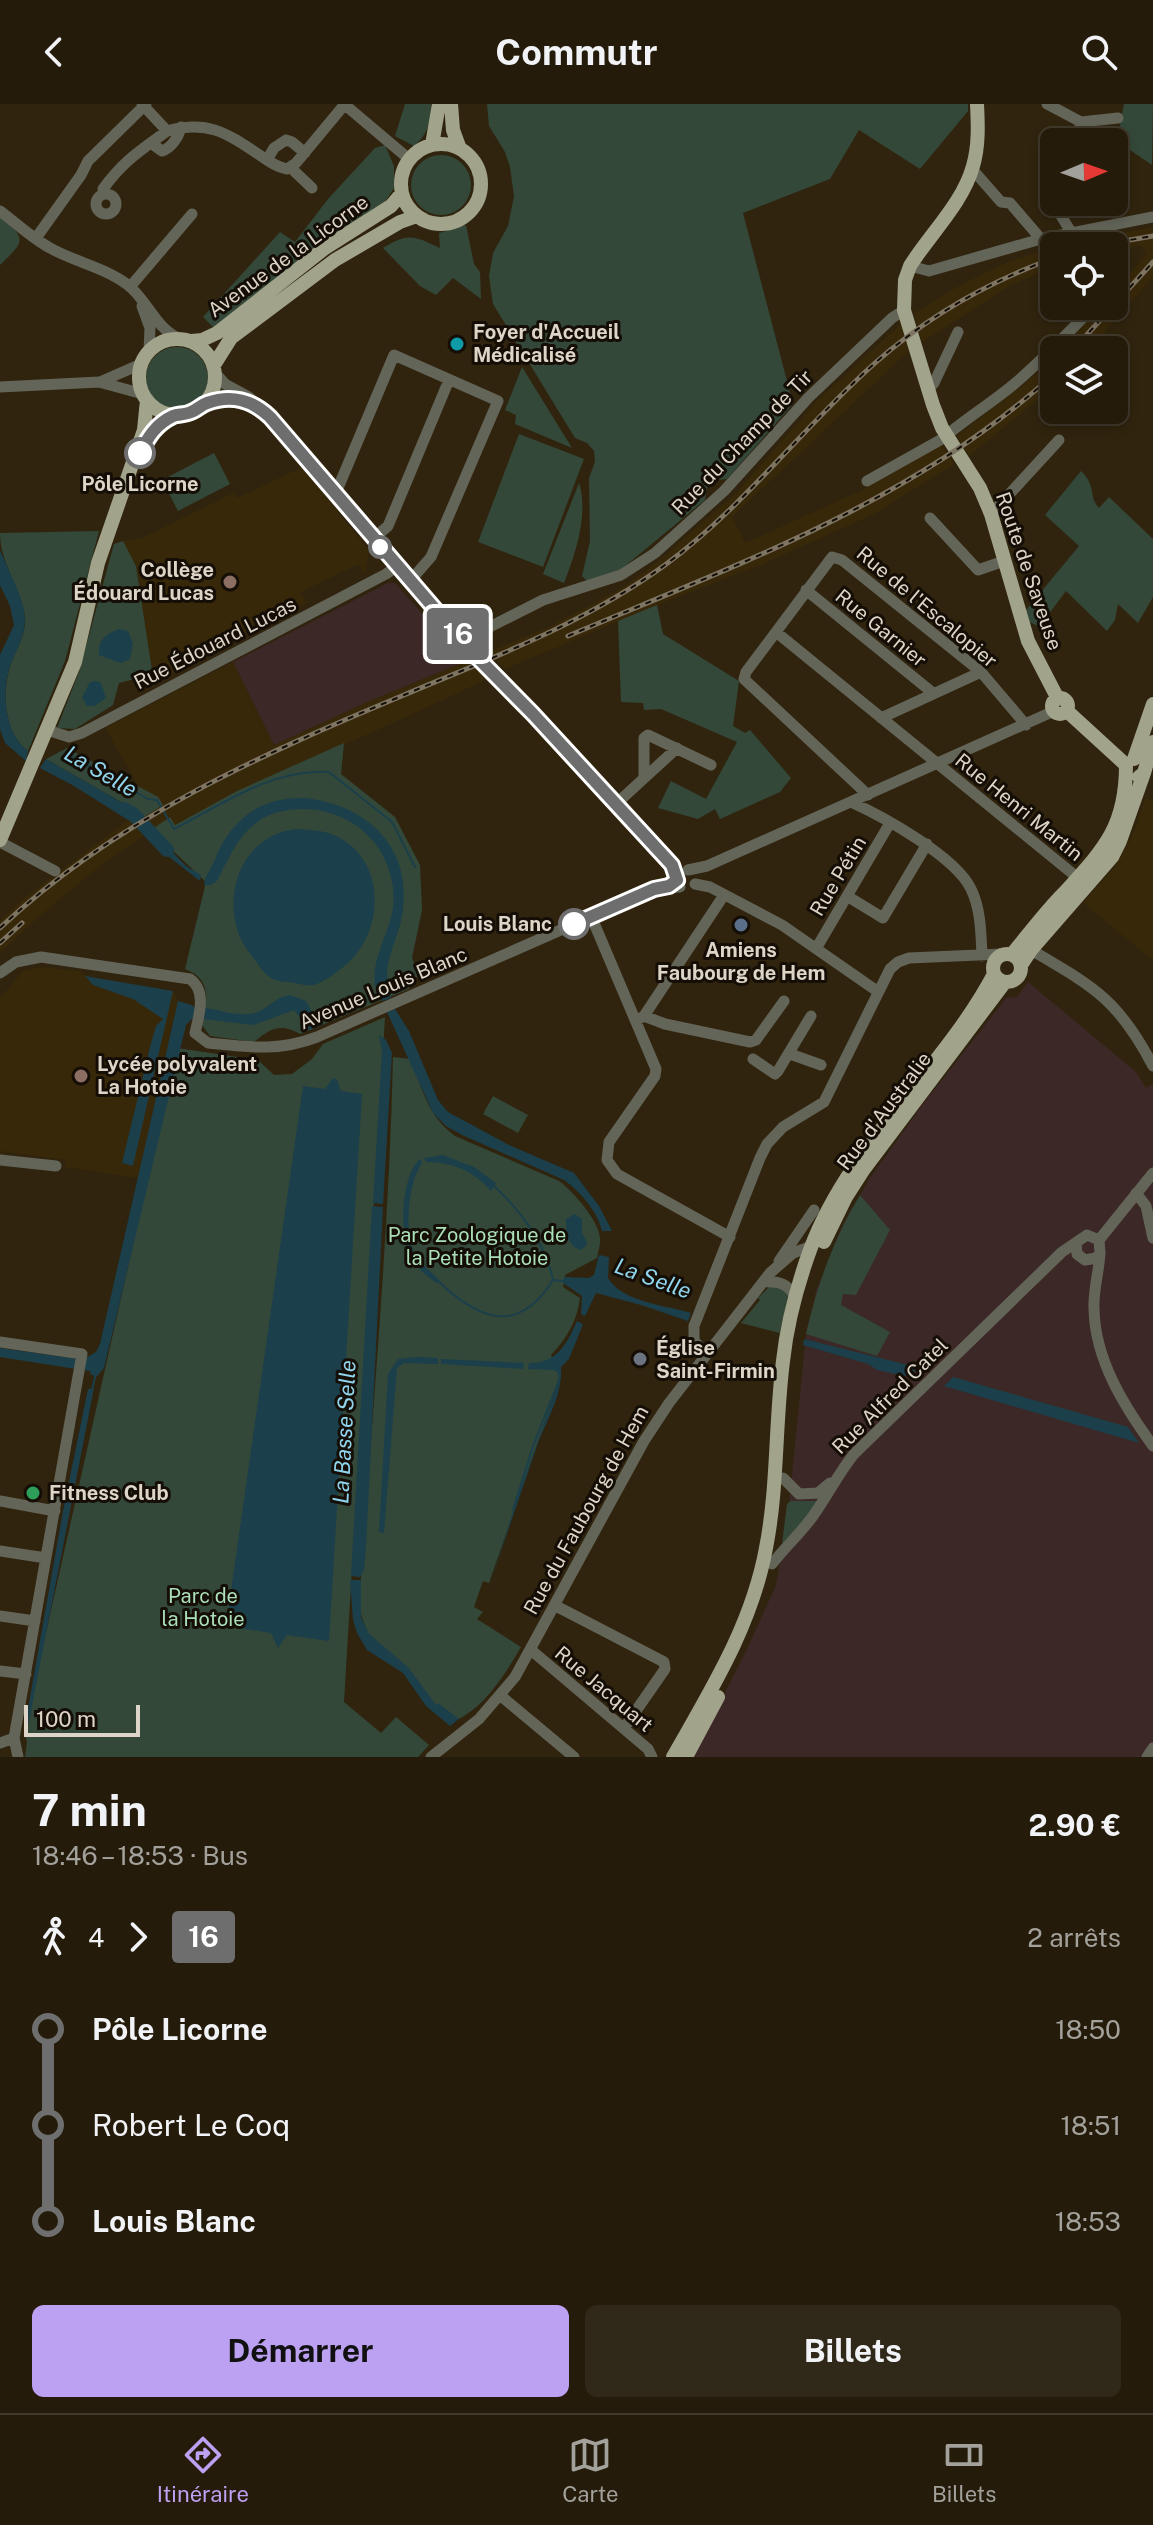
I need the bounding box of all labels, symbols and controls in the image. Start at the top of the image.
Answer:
icon: back [32,30,76,74]
icon: search [1077,30,1121,74]
text: Commutr [495,31,658,73]
north arrow [1040,128,1128,216]
map controls [1040,128,1128,424]
street label: Avenue de la Licorne [203,190,373,322]
button: locate [1040,232,1128,320]
place label: Foyer d'Accueil Médicalisé [473,320,620,367]
marker: Foyer d'Accueil Médicalisé [448,335,466,353]
button: layers [1040,336,1128,424]
street label: Rue du Champ de Tir [667,365,817,519]
marker: Pôle Licorne [125,438,155,468]
place label: Pôle Licorne [81,472,199,496]
street label: Route de Saveuse [991,489,1067,653]
unlabelled marker [369,536,391,558]
street label: Rue de l'Escalopier [852,541,1002,673]
place label: Collège Édouard Lucas [73,558,214,605]
marker: Collège Édouard Lucas [221,573,239,591]
street label: Rue Garnier [831,584,932,672]
street label: Rue Édouard Lucas [130,591,300,694]
line badge: 16 [422,608,494,660]
text: 16 [443,617,473,650]
water label: La Selle [60,740,142,802]
street label: Rue Henri Martin [950,748,1088,866]
street label: Rue Pétin [805,832,871,920]
marker: Louis Blanc [559,909,589,939]
place label: Louis Blanc [443,912,552,936]
marker: Amiens Faubourg de Hem [732,916,750,934]
place label: Amiens Faubourg de Hem [657,938,825,985]
street label: Avenue Louis Blanc [295,942,471,1034]
street label: Rue d'Australie [832,1047,936,1175]
place label: Lycée polyvalent La Hotoie [97,1052,257,1099]
marker: Lycée polyvalent La Hotoie [72,1067,90,1085]
park label: Parc Zoologique de la Petite Hotoie [388,1223,566,1270]
water label: La Selle [611,1252,695,1304]
street label: Rue Alfred Catel [827,1333,953,1459]
place label: Église Saint-Firmin [656,1335,775,1383]
marker: Église Saint-Firmin [631,1350,649,1368]
water label: La Basse Selle [327,1360,361,1504]
street label: Rue du Faubourg de Hem [519,1401,653,1619]
place label: Fitness Club [49,1481,169,1505]
marker: Fitness Club [24,1484,42,1502]
park label: Parc de la Hotoie [161,1584,245,1631]
street label: Rue Jacquart [550,1641,658,1737]
scale bar [24,1701,140,1737]
text: 100 m [36,1706,96,1732]
text: 7 min [32,1784,147,1836]
text: 2.90 € [1029,1807,1121,1843]
text: 18:46 – 18:53 · Bus [32,1840,248,1871]
icon: walk [32,1915,76,1959]
icon: forward [116,1915,160,1959]
text: 16 [188,1920,219,1953]
text: 4 [88,1922,104,1953]
text: 2 arrêts [1027,1922,1121,1953]
text: Pôle Licorne [92,2011,268,2047]
text: 18:50 [1055,2014,1121,2045]
text: Robert Le Coq [92,2107,290,2143]
text: 18:51 [1060,2110,1121,2141]
text: Louis Blanc [92,2203,256,2239]
text: 18:53 [1055,2206,1121,2237]
button: Démarrer [32,2305,569,2397]
button: Billets [585,2305,1121,2397]
tab: Itinéraire [157,2433,249,2507]
tab: Carte [562,2433,619,2507]
tab: Billets [932,2433,996,2507]

